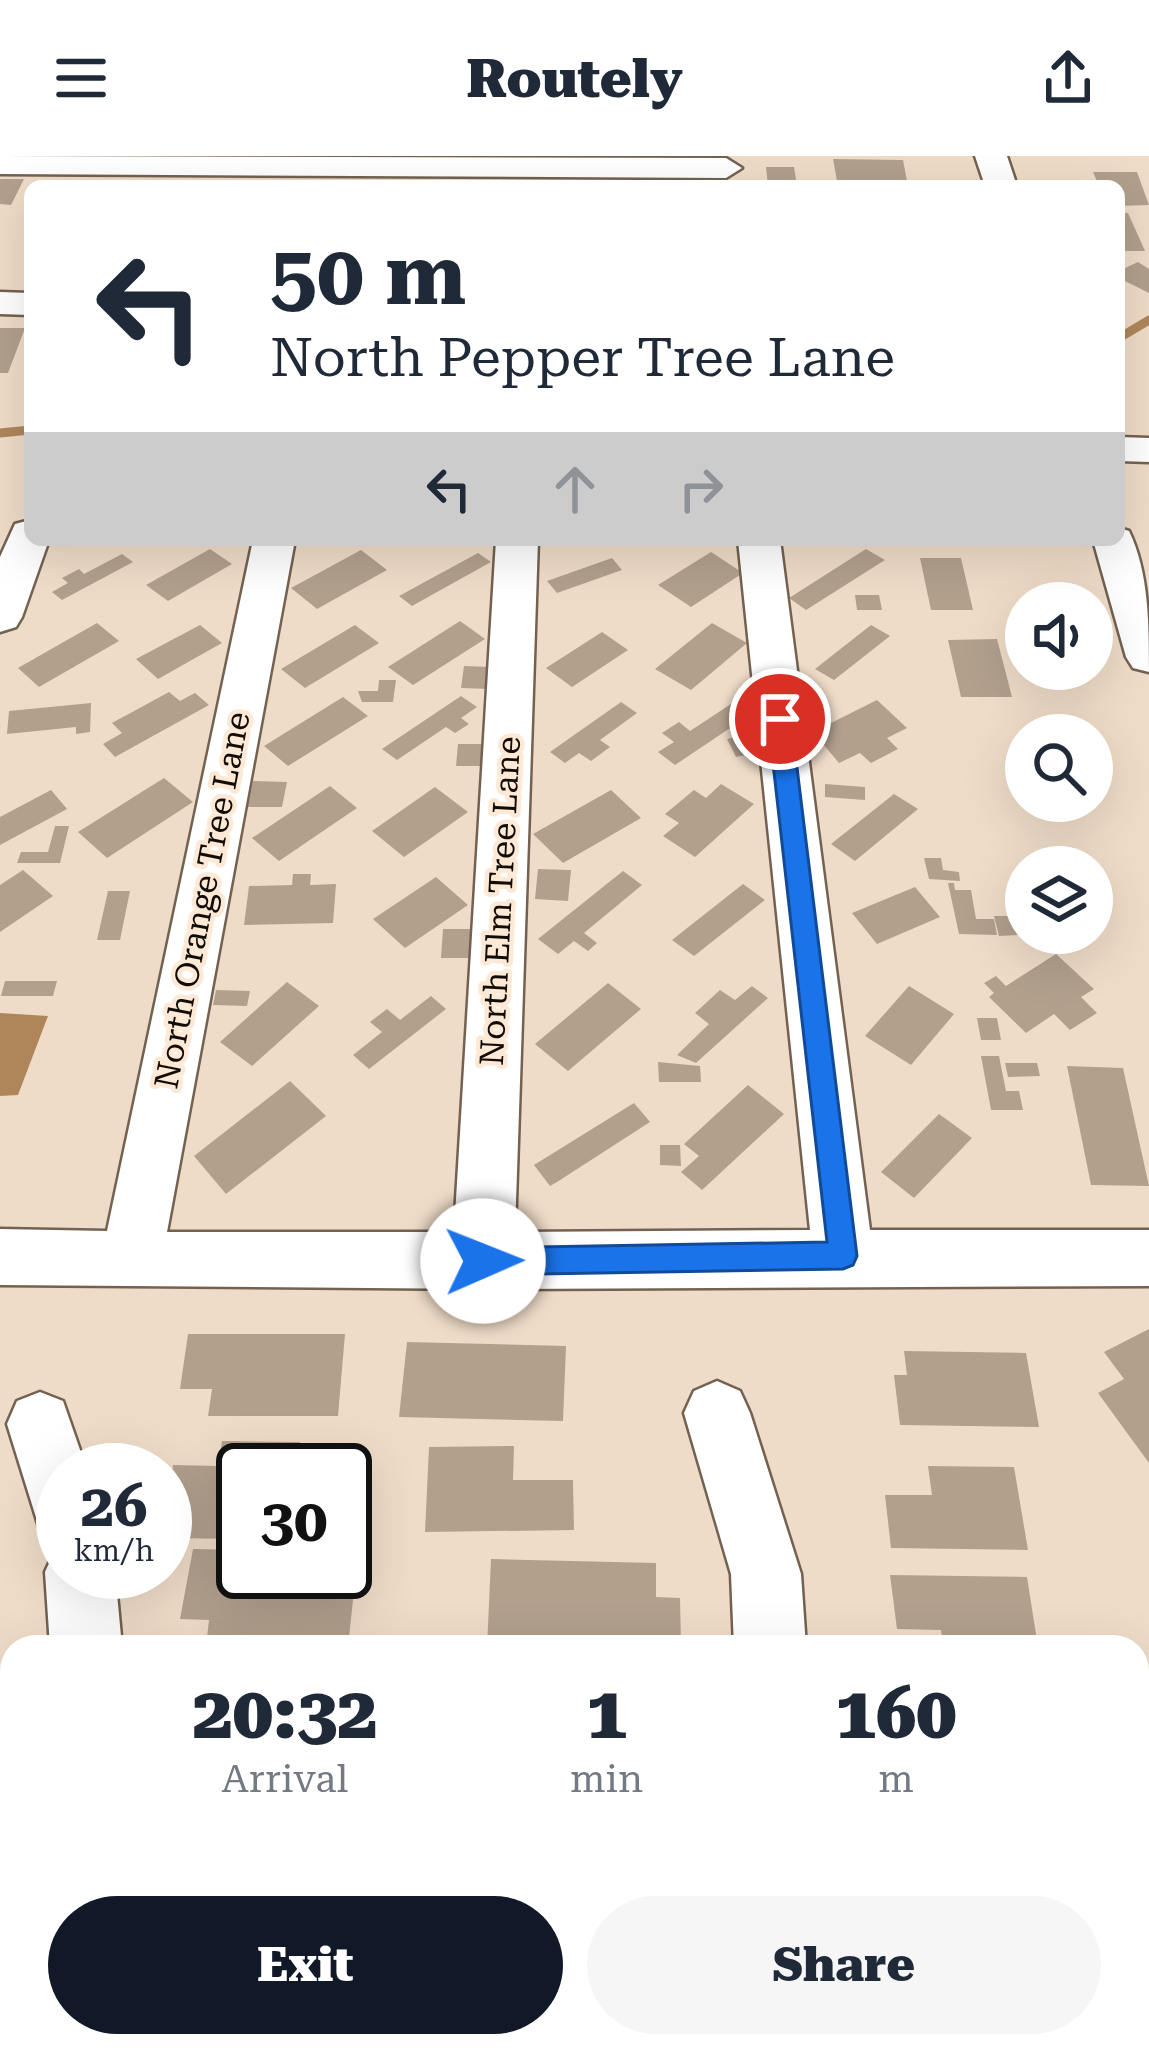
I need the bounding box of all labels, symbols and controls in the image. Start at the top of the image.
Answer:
icon: menu [48,45,114,111]
icon: share [1035,45,1101,111]
text: Routely [466,47,683,110]
text: 50 m [270,226,466,324]
icon: left [72,228,228,384]
text: North Pepper Tree Lane [270,326,895,389]
icon: left [416,456,482,522]
icon: ahead [542,456,608,522]
icon: right [668,456,734,522]
map controls [1005,582,1113,954]
button: sound [1005,582,1113,690]
pin [729,668,831,770]
icon: arrive [747,686,813,752]
street label: North Orange Tree Lane [146,708,258,1092]
button: search [1005,714,1113,822]
street label: North Elm Tree Lane [472,735,528,1067]
button: layers [1005,846,1113,954]
position arrow [420,1198,546,1324]
speed limit sign: 30 [216,1443,372,1599]
text: 26 [80,1470,148,1541]
text: km/h [74,1533,154,1568]
text: 20:32 [192,1671,378,1756]
text: 1 [586,1671,627,1756]
text: 160 [836,1671,957,1756]
text: Arrival [222,1756,348,1802]
text: min [570,1756,643,1802]
text: m [878,1756,914,1802]
button: Exit [48,1896,563,2034]
button: Share [587,1896,1101,2034]

